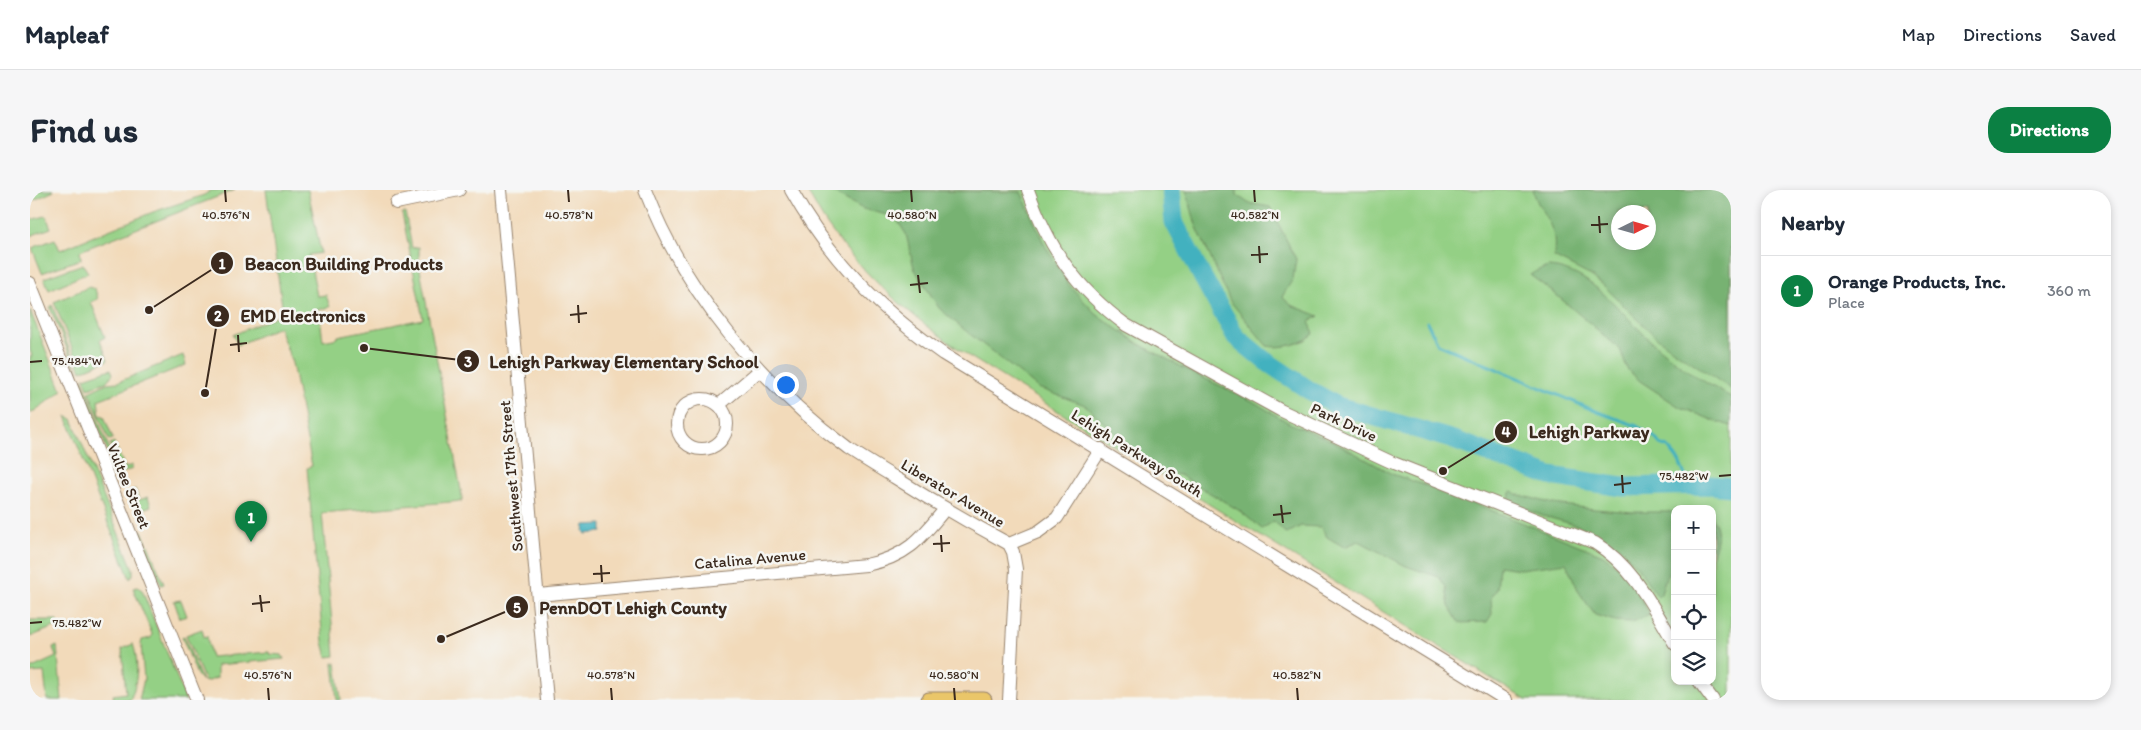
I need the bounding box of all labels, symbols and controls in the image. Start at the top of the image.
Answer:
text: Mapleaf [25,20,109,49]
text: Map [1902,24,1935,46]
text: Directions [1963,24,2042,46]
text: Saved [2070,24,2116,46]
button: Directions [1988,107,2111,153]
text: Find us [30,109,138,151]
north arrow [1611,205,1656,250]
text: 40.576°N [202,208,250,222]
text: 40.578°N [545,208,593,222]
text: 40.580°N [887,208,937,222]
text: 40.582°N [1231,208,1279,222]
text: Nearby [1781,210,1845,235]
callout: Beacon Building Products [209,247,453,280]
text: Beacon Building Products [245,253,443,275]
text: 1 [219,255,226,273]
text: Orange Products, Inc. [1828,270,2006,293]
text: 1 [1793,281,1801,300]
text: 360 m [2047,281,2091,300]
text: Place [1828,293,1865,312]
callout: EMD Electronics [205,299,375,332]
text: EMD Electronics [240,305,366,327]
text: 2 [214,307,222,325]
callout: Lehigh Parkway Elementary School [455,345,768,378]
text: Lehigh Parkway Elementary School [489,351,760,373]
text: 3 [464,353,472,371]
text: 75.484°W [52,354,102,368]
your location [773,372,799,398]
street label: Park Drive [1308,398,1380,446]
street label: Southwest 17th Street [495,400,527,552]
street label: Lehigh Parkway South [1068,405,1207,501]
callout: Lehigh Parkway [1494,416,1659,449]
text: Lehigh Parkway [1529,421,1650,443]
text: 4 [1501,423,1511,441]
street label: Vultee Street [103,441,155,531]
street label: Liberator Avenue [898,455,1008,531]
text: 75.482°W [1659,469,1709,483]
pin: 1 [235,501,267,542]
map controls [1671,505,1716,685]
button: + [1671,505,1716,550]
street label: Catalina Avenue [693,545,807,573]
button: − [1671,550,1716,595]
callout: PennDOT Lehigh County [504,591,737,624]
button: locate [1671,595,1716,640]
text: PennDOT Lehigh County [539,597,727,619]
text: 5 [513,599,521,617]
text: 75.482°W [52,616,102,630]
button: layers [1671,640,1716,685]
text: 40.576°N [244,668,292,682]
text: 40.578°N [587,668,635,682]
text: 40.580°N [929,668,979,682]
text: 40.582°N [1273,668,1321,682]

